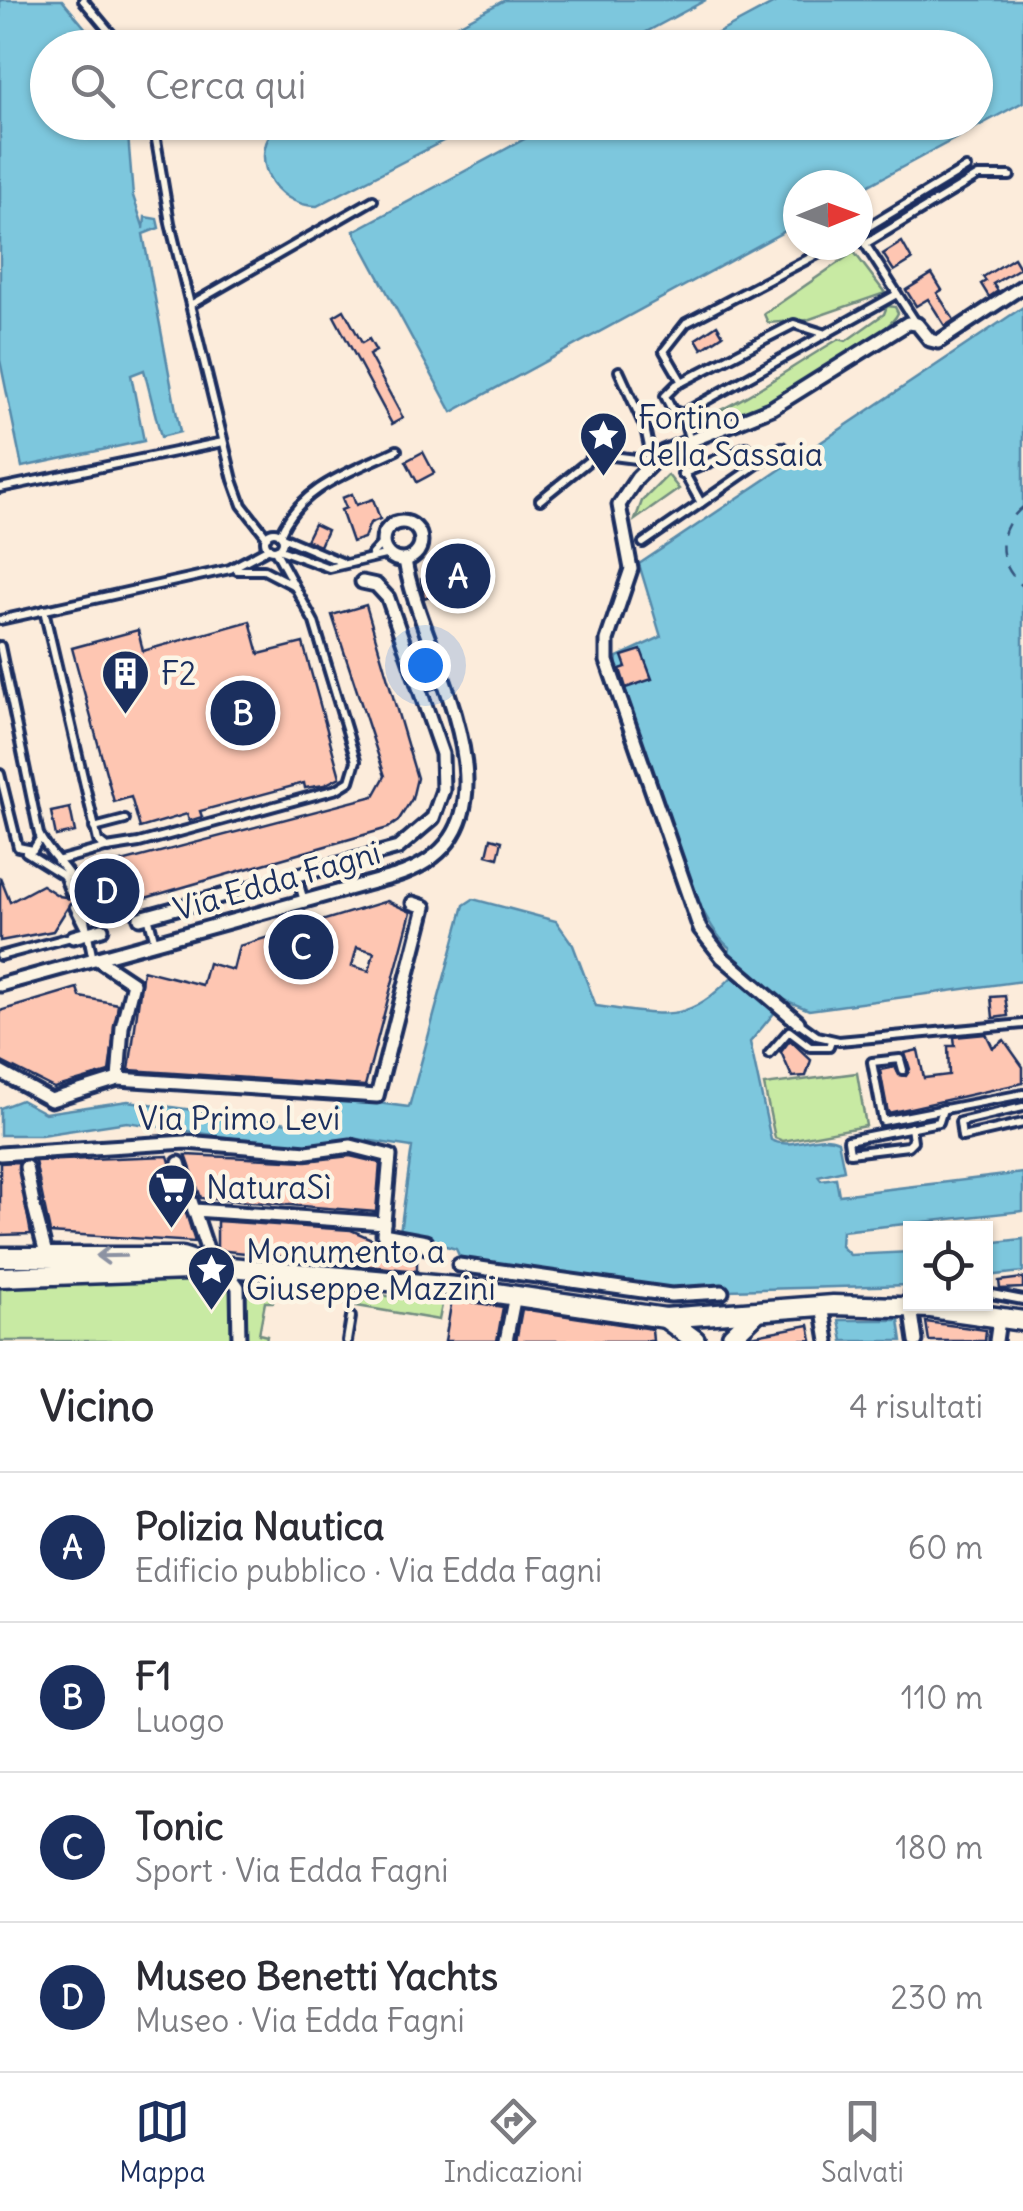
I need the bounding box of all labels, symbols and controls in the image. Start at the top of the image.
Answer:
search box [30,30,993,140]
icon: search [65,58,120,113]
text: Cerca qui [145,62,306,109]
north arrow [783,170,873,260]
place label: Fortino della Sassaia [638,397,823,475]
place icon: Fortino della Sassaia [577,410,629,478]
pin: A [426,538,490,614]
your location [400,640,451,691]
building icon: F2 [100,648,152,716]
place label: F2 [161,653,196,694]
pin: B [210,676,276,750]
street label: Via Edda Fagni [169,831,385,930]
pin: D [74,854,140,928]
pin: C [268,910,334,984]
street label: Via Primo Levi [138,1098,340,1139]
supermarket icon: NaturaSì [145,1162,197,1230]
place label: NaturaSì [206,1167,332,1208]
map controls [903,1221,993,1311]
button: locate [903,1221,993,1311]
place label: Monumento a Giuseppe Mazzini [246,1231,496,1309]
place icon: Monumento a Giuseppe Mazzini [185,1244,237,1312]
one-way arrow [95,1246,128,1266]
text: Vicino [40,1380,154,1432]
text: 4 risultati [849,1386,983,1427]
text: Polizia Nautica [135,1503,385,1550]
text: A [62,1527,83,1568]
text: 60 m [908,1527,983,1568]
text: Edificio pubblico · Via Edda Fagni [135,1550,602,1591]
text: F1 [135,1653,172,1700]
text: B [62,1677,83,1718]
text: 110 m [901,1677,983,1718]
text: Luogo [135,1700,224,1741]
text: Tonic [135,1803,224,1850]
text: C [62,1827,83,1868]
text: 180 m [895,1827,983,1868]
text: Sport · Via Edda Fagni [135,1850,448,1891]
text: Museo Benetti Yachts [135,1953,498,2000]
text: D [61,1977,84,2018]
text: 230 m [891,1977,983,2018]
text: Museo · Via Edda Fagni [135,2000,465,2041]
tab: Mappa [119,2094,206,2190]
tab: Indicazioni [444,2094,583,2190]
tab: Salvati [821,2094,904,2190]

